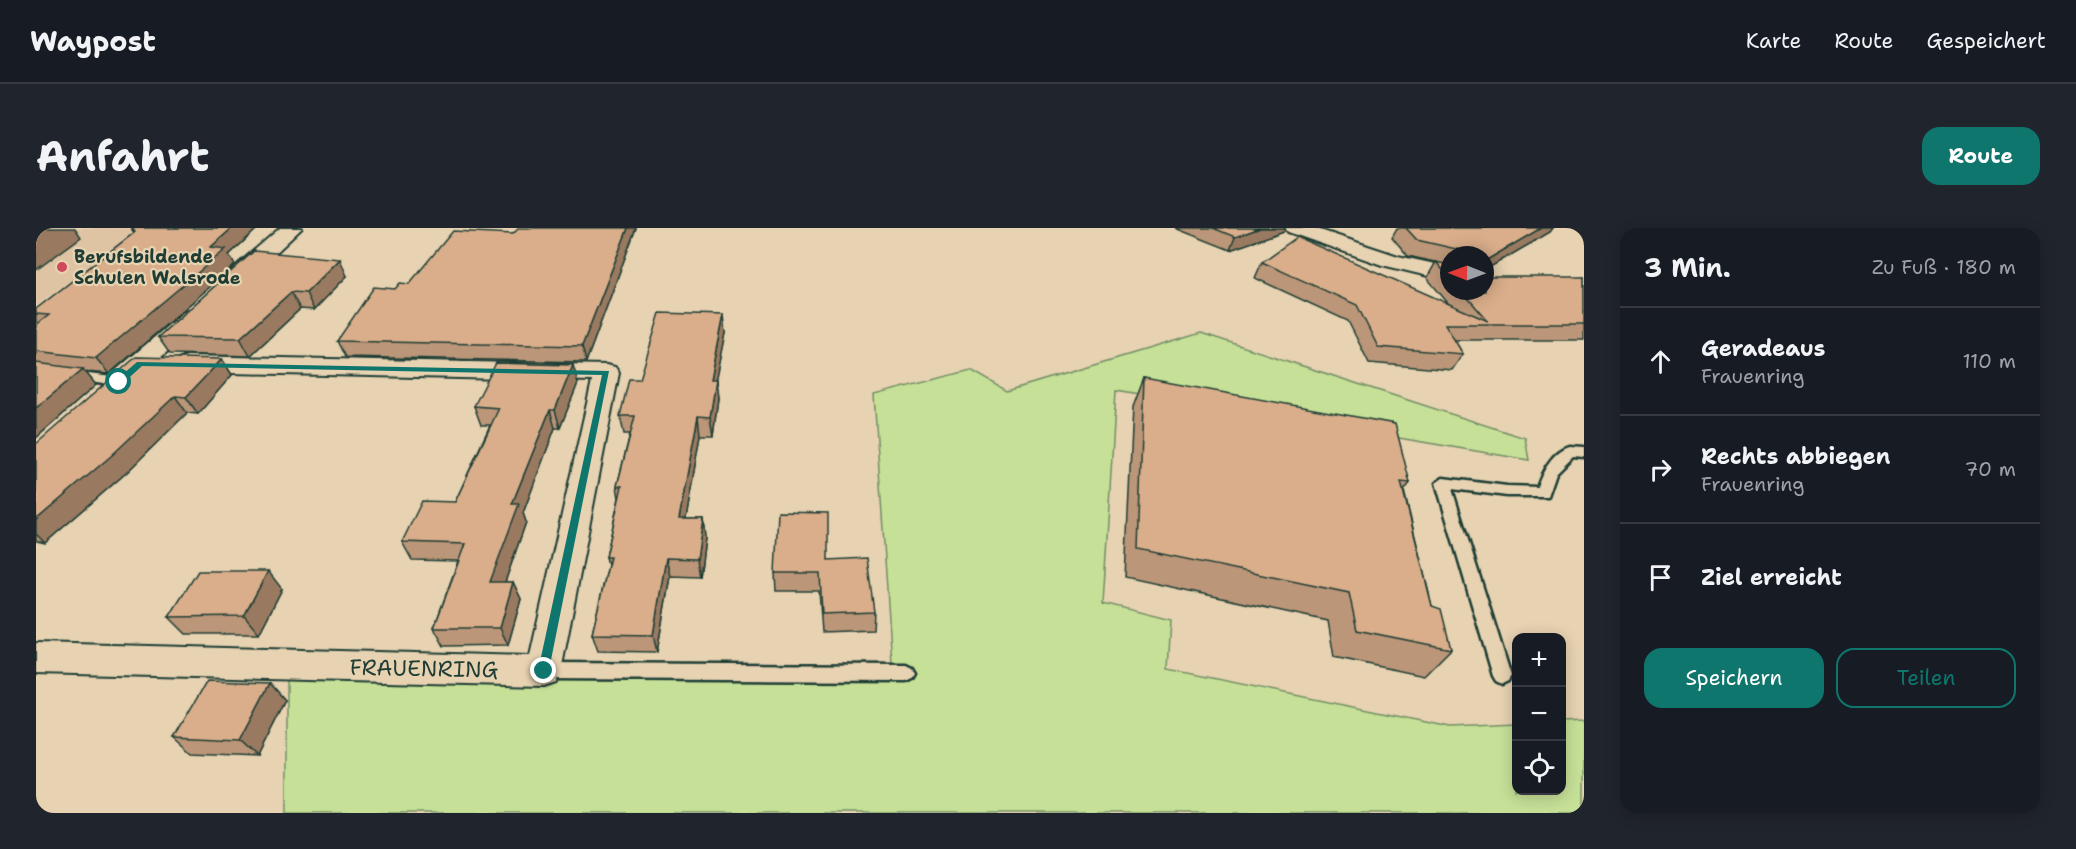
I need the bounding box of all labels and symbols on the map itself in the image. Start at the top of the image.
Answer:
place label: Berufsbildende Schulen Walsrode [74,245,241,290]
north arrow [1440,246,1494,300]
marker: Berufsbildende Schulen Walsrode [55,260,69,274]
route start [105,368,131,394]
street label: FRAUENRING [349,653,499,684]
route end [530,657,556,683]

